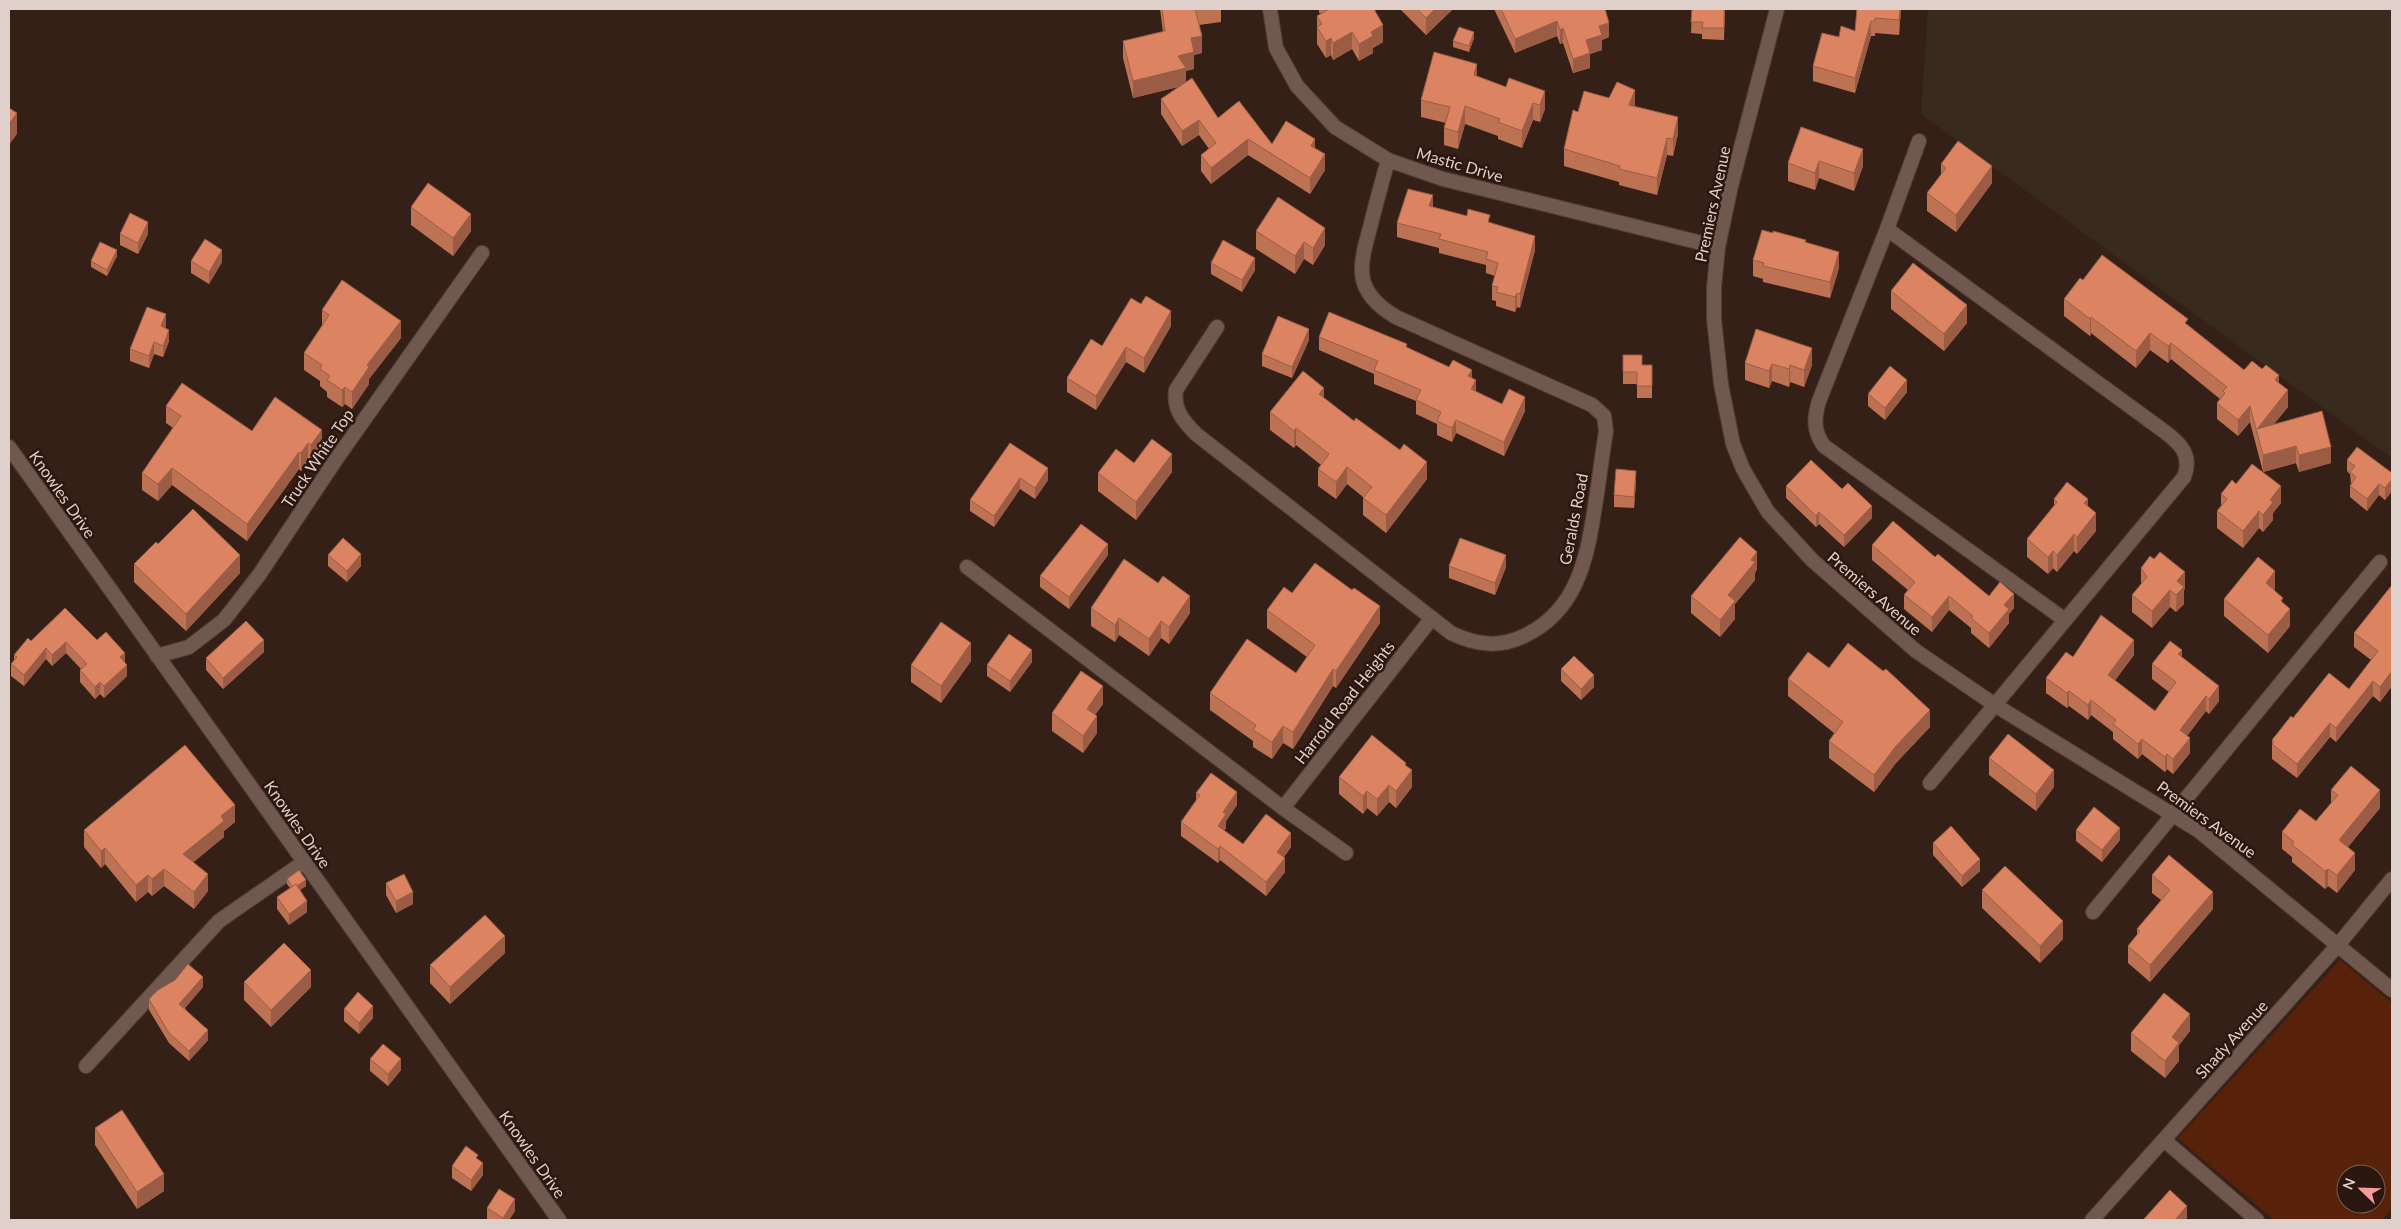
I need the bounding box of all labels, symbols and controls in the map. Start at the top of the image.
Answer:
street label: Mastic Drive [1414,143,1506,185]
street label: Premiers Avenue [1690,144,1734,264]
street label: Truck White Top [277,405,357,511]
street label: Knowles Drive [26,447,100,541]
street label: Geralds Road [1555,472,1591,566]
street label: Premiers Avenue [1824,547,1926,639]
street label: Harrold Road Heights [1290,637,1398,767]
street label: Knowles Drive [261,777,335,871]
street label: Premiers Avenue [2154,777,2260,861]
street label: Shady Avenue [2191,996,2271,1082]
street label: Knowles Drive [496,1107,570,1201]
north arrow [2336,1164,2386,1214]
text: N [2339,1175,2359,1192]

